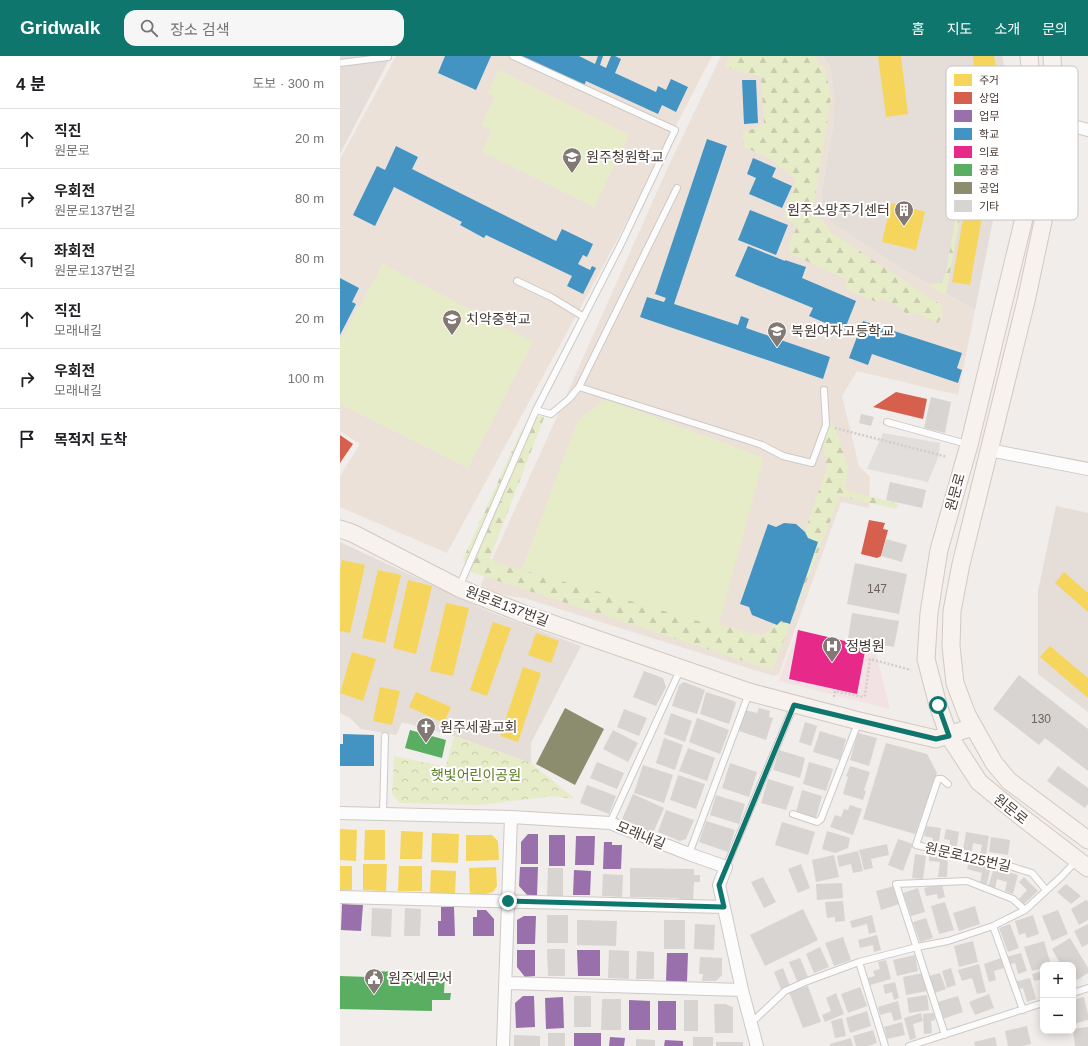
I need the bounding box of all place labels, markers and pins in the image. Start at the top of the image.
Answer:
school or university icon: 원주청원학교 [561,146,583,174]
place label: 원주청원학교 [586,149,663,165]
building icon: 원주소망주기센터 [893,199,915,227]
place label: 원주소망주기센터 [787,202,890,218]
school or university icon: 치악중학교 [441,308,463,336]
place label: 치악중학교 [466,311,531,327]
school or university icon: 북원여자고등학교 [766,320,788,348]
place label: 북원여자고등학교 [791,323,894,339]
hospital icon: 정병원 [821,635,843,663]
place label: 정병원 [846,638,885,654]
church icon: 원주세광교회 [415,716,437,744]
place label: 원주세광교회 [440,719,517,735]
public building icon: 원주세무서 [363,967,385,995]
place label: 원주세무서 [388,970,452,986]

